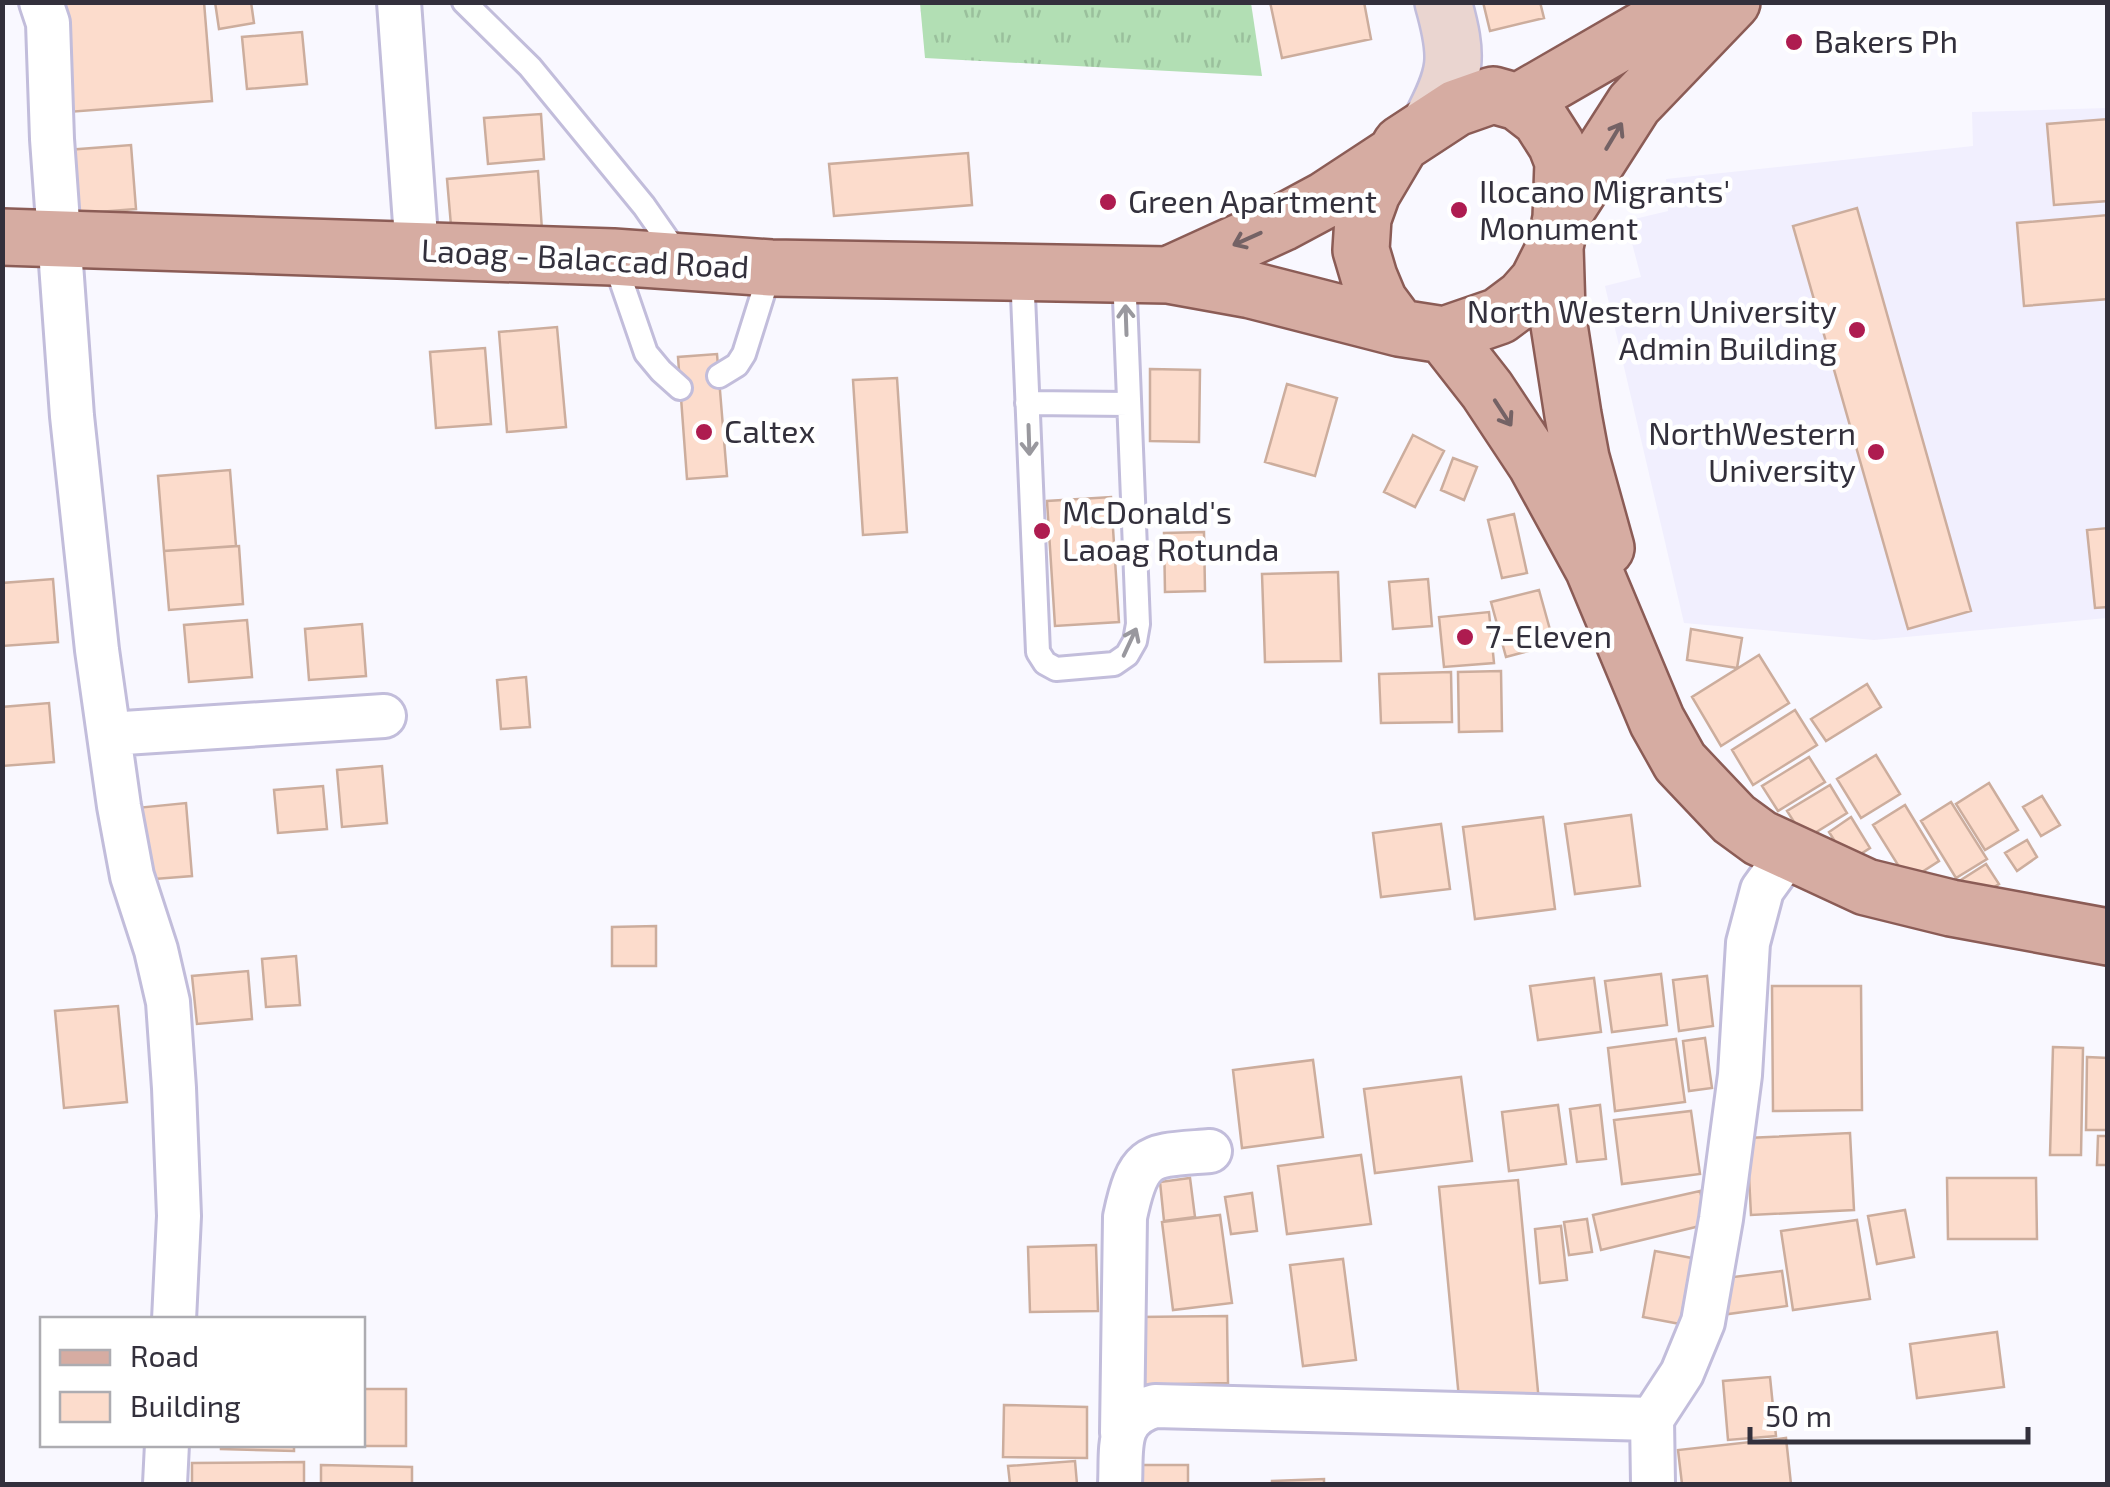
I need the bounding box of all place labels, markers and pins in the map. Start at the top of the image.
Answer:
place label: Bakers Ph [1814,21,1958,59]
marker: Bakers Ph [1783,31,1805,53]
place label: Ilocano Migrants' Monument [1479,171,1730,246]
place label: Green Apartment [1128,181,1377,219]
marker: Green Apartment [1097,191,1119,213]
marker: Ilocano Migrants' Monument [1448,199,1470,221]
place label: North Western University Admin Building [1467,291,1837,366]
marker: North Western University Admin Building [1846,319,1868,341]
place label: Caltex [724,411,815,449]
place label: NorthWestern University [1648,413,1856,488]
marker: Caltex [693,421,715,443]
marker: NorthWestern University [1865,441,1887,463]
place label: McDonald's Laoag Rotunda [1062,492,1279,567]
marker: McDonald's Laoag Rotunda [1031,520,1053,542]
place label: 7-Eleven [1485,616,1612,654]
marker: 7-Eleven [1454,626,1476,648]

